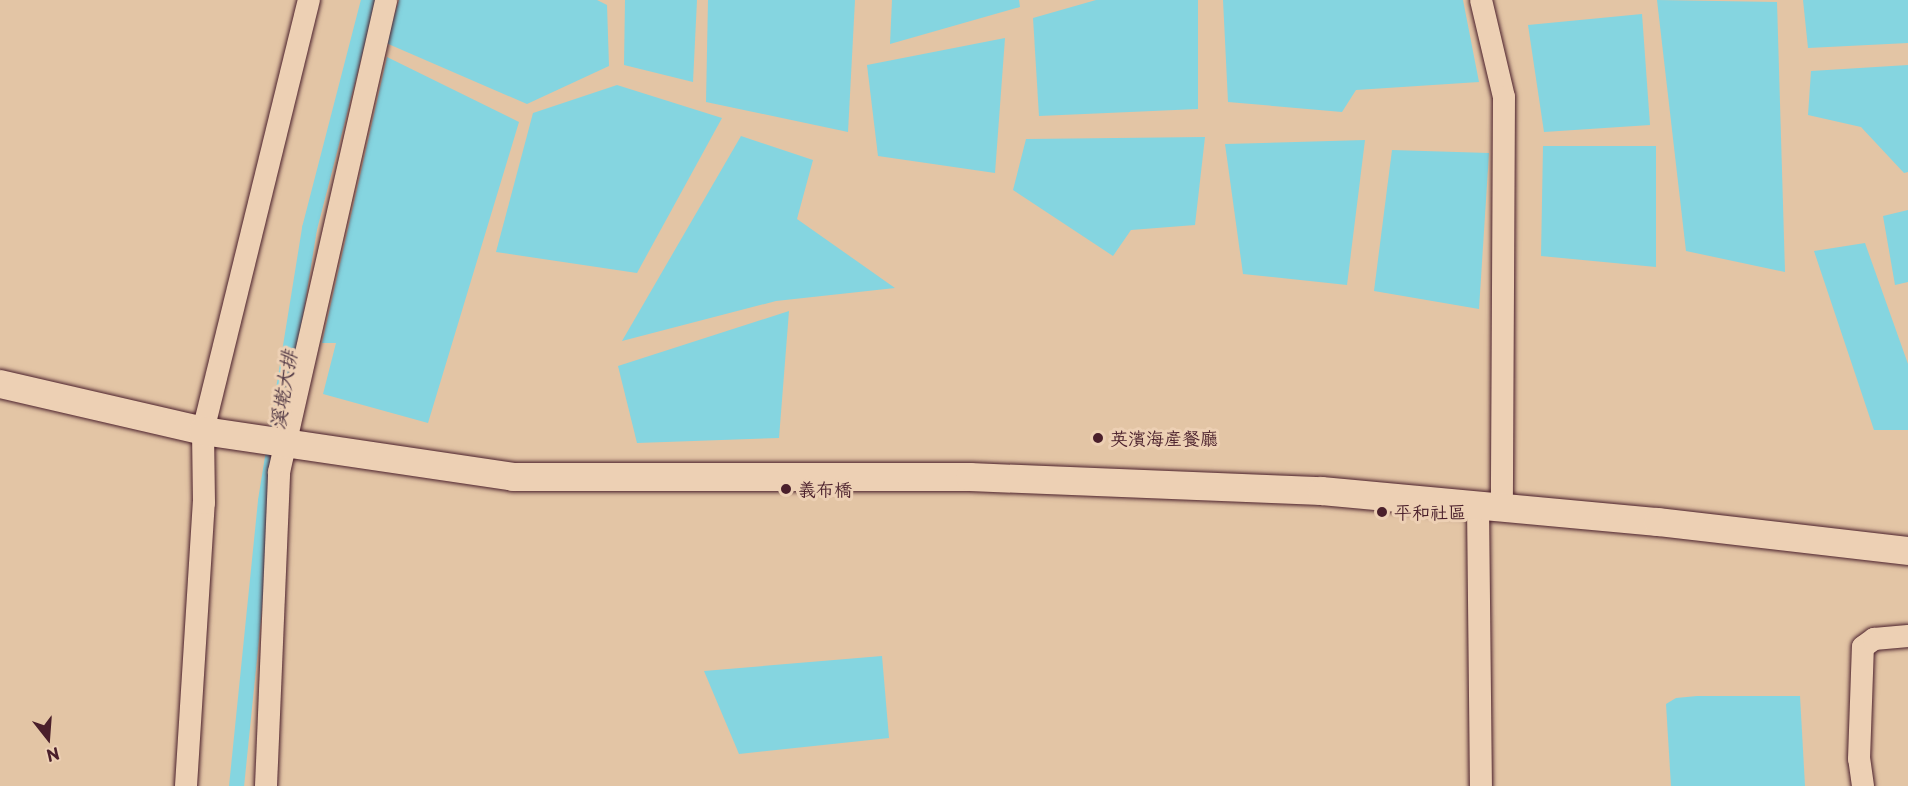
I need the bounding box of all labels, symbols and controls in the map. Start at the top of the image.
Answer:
water label: 溪墘大排 [265,349,301,431]
place label: 英濱海產餐廳 [1110,427,1218,449]
marker: 英濱海產餐廳 [1091,431,1105,445]
place label: 義布橋 [798,478,852,500]
marker: 義布橋 [779,482,793,496]
place label: 平和社區 [1394,501,1466,523]
marker: 平和社區 [1375,505,1389,519]
north arrow [18,708,78,768]
text: N [44,742,63,769]

